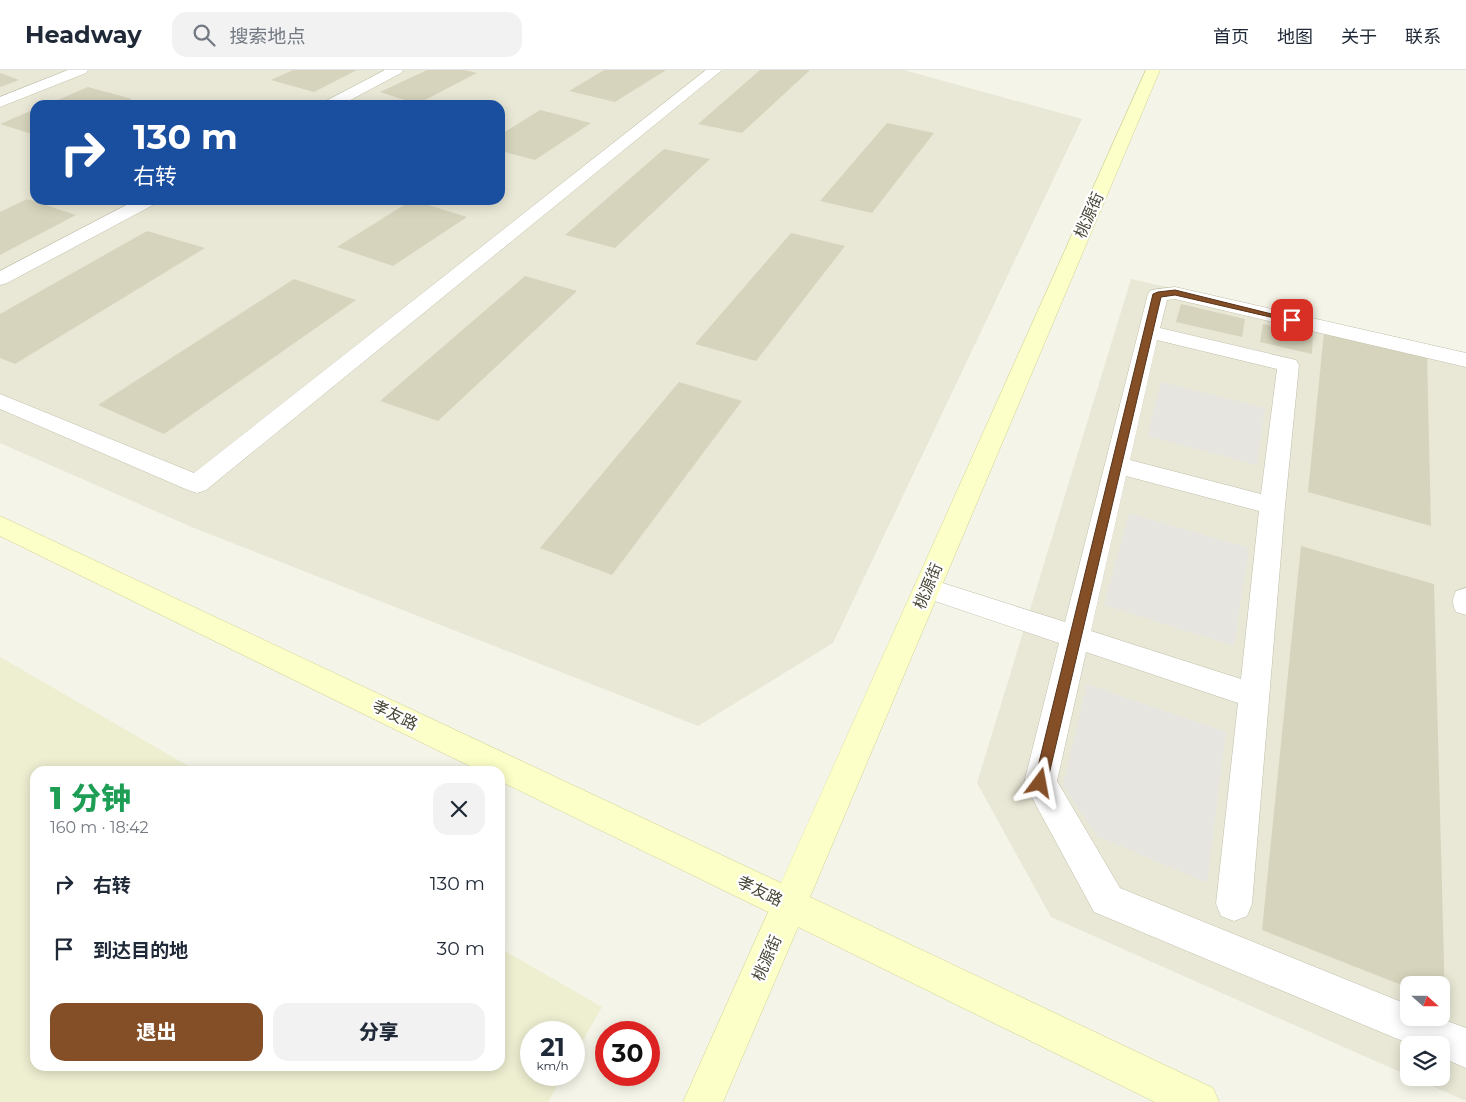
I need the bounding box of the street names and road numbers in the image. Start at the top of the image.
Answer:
street label: 桃源街 [1071,189,1107,241]
street label: 桃源街 [910,560,946,612]
street label: 孝友路 [369,696,421,734]
street label: 孝友路 [734,872,786,910]
street label: 桃源街 [749,932,785,984]

